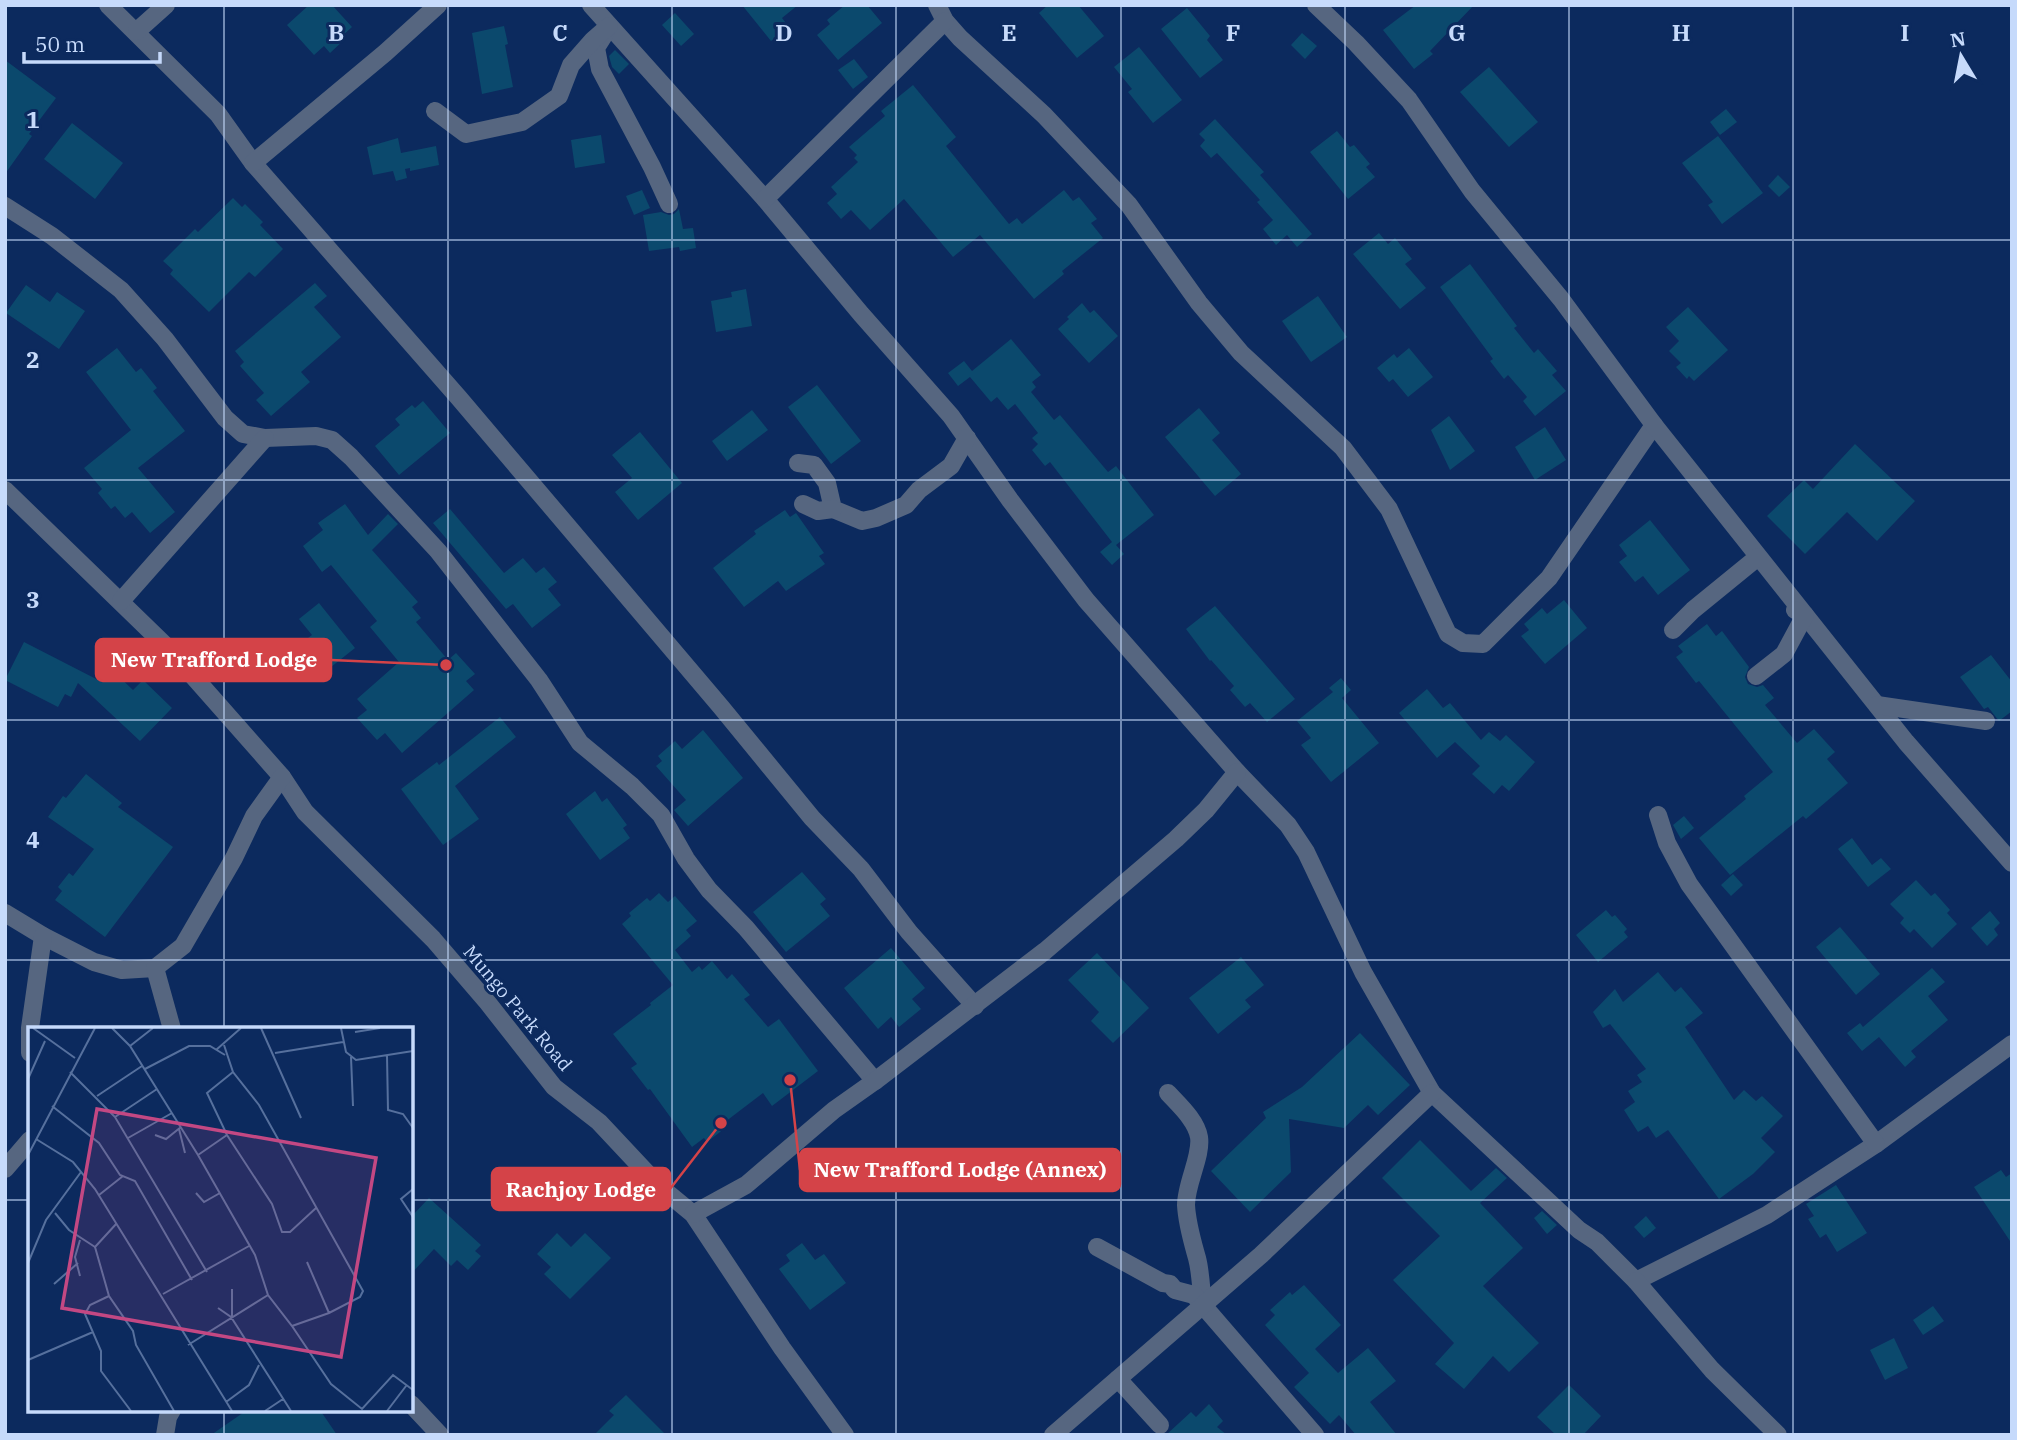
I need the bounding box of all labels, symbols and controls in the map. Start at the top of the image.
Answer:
text: B [328,17,344,47]
text: C [552,17,568,47]
text: D [775,17,793,47]
text: E [1001,17,1017,47]
text: F [1226,17,1240,47]
text: G [1448,17,1466,47]
text: H [1672,17,1690,47]
text: I [1901,17,1909,47]
scale bar [24,21,161,65]
north arrow [1926,21,1996,91]
text: N [1949,26,1968,52]
text: 50 m [35,30,85,58]
text: 1 [26,104,40,134]
text: 2 [26,344,40,374]
text: 3 [26,584,40,614]
callout: New Trafford Lodge [96,639,331,681]
text: New Trafford Lodge [111,645,317,673]
text: 4 [26,824,40,854]
street label: Mungo Park Road [458,940,578,1076]
inset map [28,1027,413,1412]
callout: New Trafford Lodge (Annex) [800,1149,1120,1191]
text: New Trafford Lodge (Annex) [814,1155,1106,1183]
callout: Rachjoy Lodge [492,1168,670,1210]
text: Rachjoy Lodge [506,1175,656,1203]

